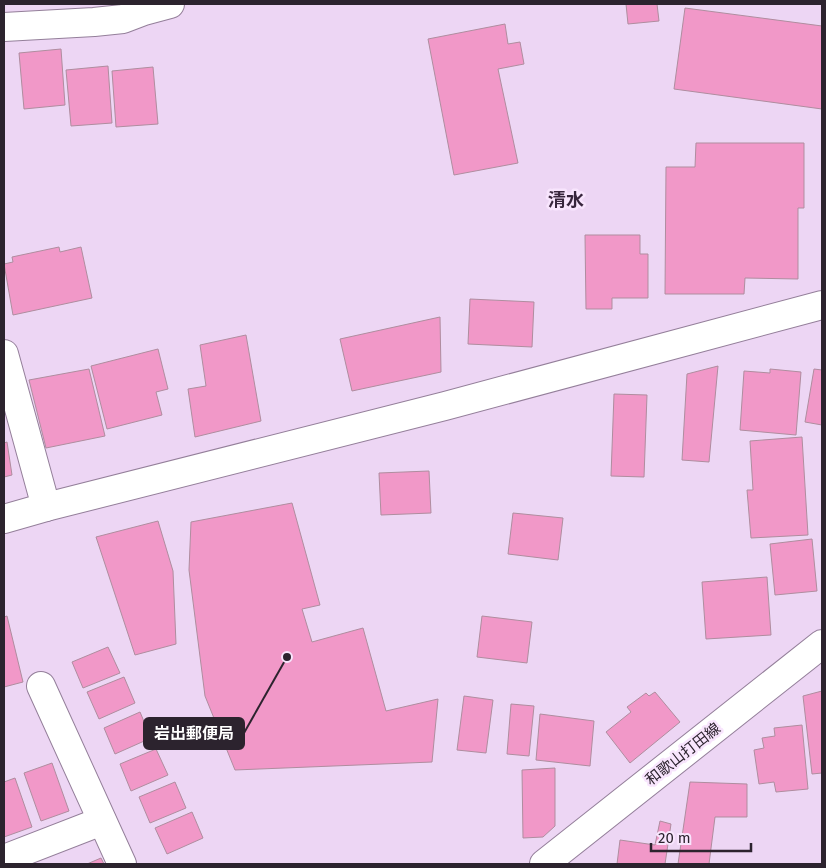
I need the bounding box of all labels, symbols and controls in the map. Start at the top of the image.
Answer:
district label: 清水 [548,189,584,211]
callout: 岩出郵便局 [144,718,244,749]
street label: 和歌山打田線 [642,719,724,789]
text: 岩出郵便局 [154,724,234,743]
scale bar [651,820,751,852]
text: 20 m [658,829,691,847]

